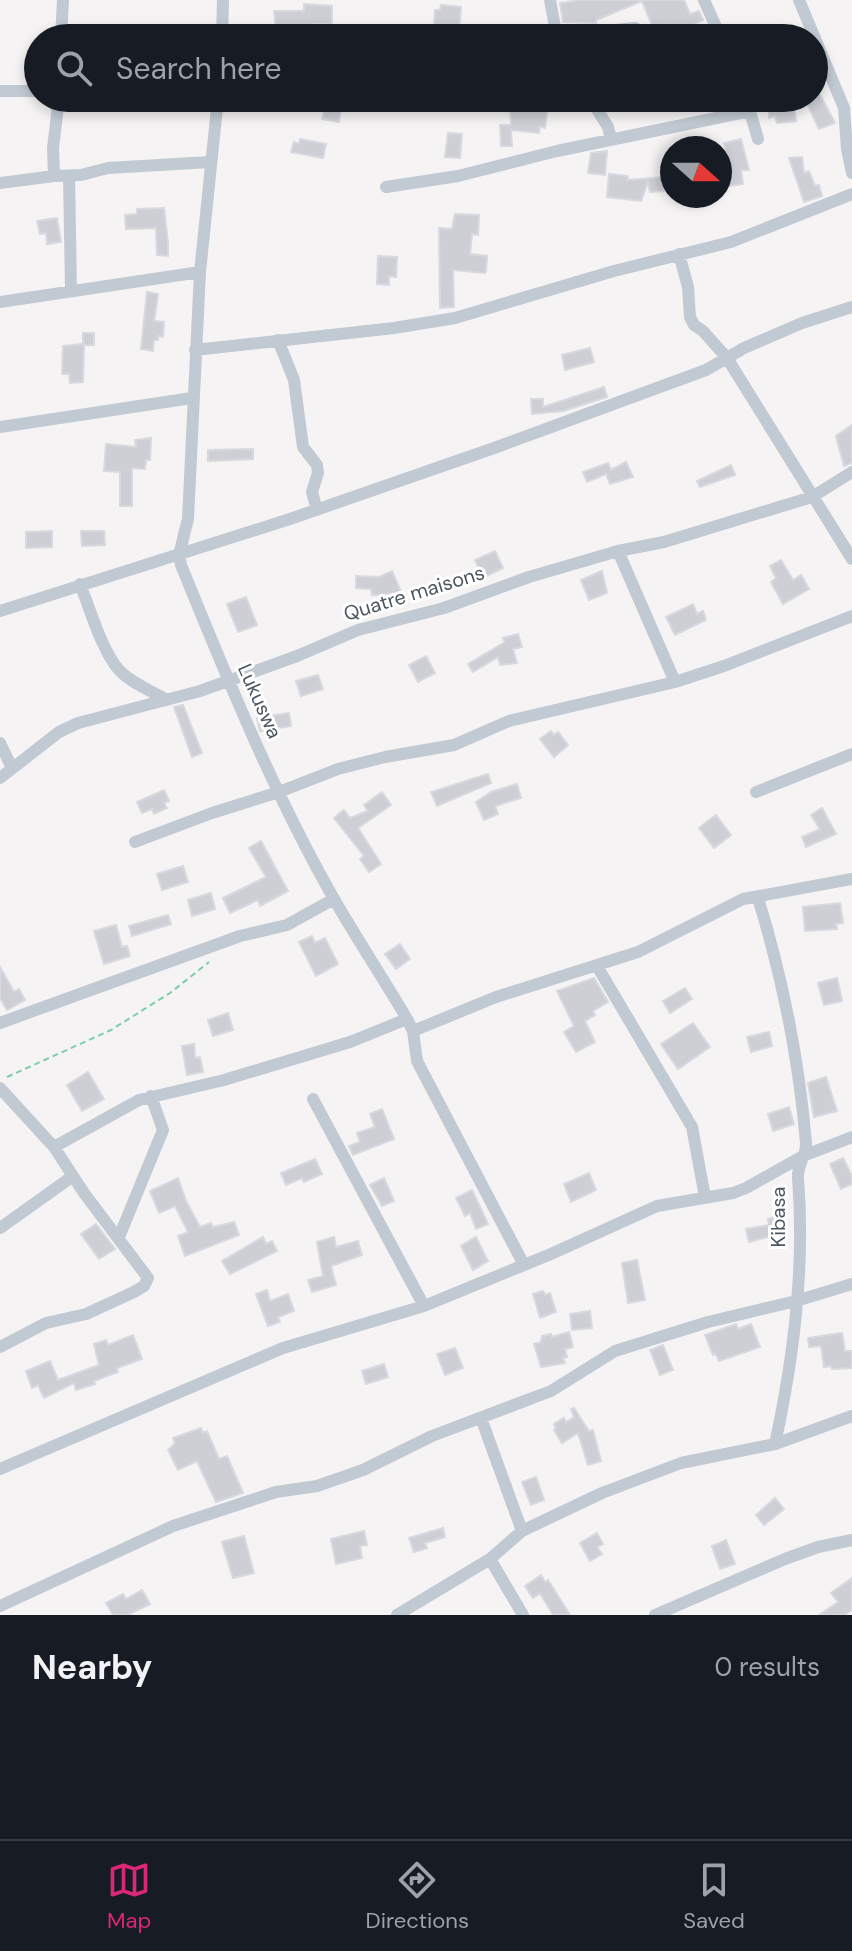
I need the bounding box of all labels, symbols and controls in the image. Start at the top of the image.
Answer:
search box [24,24,828,112]
icon: search [52,46,96,90]
text: Search here [116,49,282,88]
north arrow [660,136,732,208]
street label: Quatre maisons [340,559,488,627]
street label: Lukuswa [232,660,288,742]
street label: Kibasa [765,1187,791,1247]
text: Nearby [32,1645,152,1690]
text: 0 results [714,1650,820,1684]
tab: Map [107,1858,151,1935]
tab: Directions [366,1858,469,1935]
tab: Saved [683,1858,745,1935]

